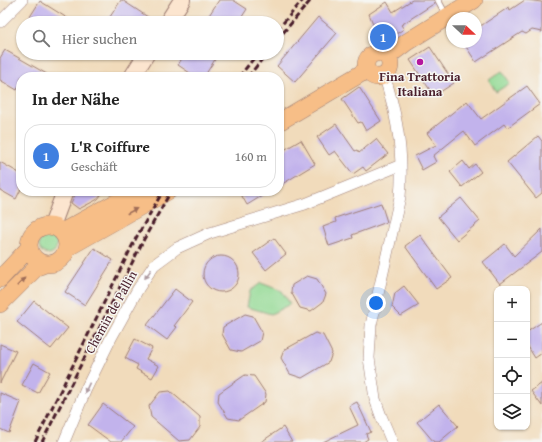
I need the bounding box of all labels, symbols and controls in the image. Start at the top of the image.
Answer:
north arrow [446,12,482,48]
search box [16,16,284,60]
pin: 1 [370,22,396,52]
icon: search [30,27,52,49]
text: Hier suchen [62,28,137,49]
marker: Fina Trattoria Italiana [415,57,425,67]
place label: Fina Trattoria Italiana [379,67,461,101]
text: In der Nähe [32,86,120,111]
text: L'R Coiffure [71,136,150,157]
text: 1 [43,147,49,166]
text: 160 m [235,147,267,166]
text: Geschäft [71,157,118,176]
one-way arrow [126,208,138,215]
street label: Chemin de Pallin [80,266,142,357]
one-way arrow [144,269,152,279]
one-way arrow [16,277,26,287]
map controls [494,286,530,430]
button: + [494,286,530,322]
your location [366,293,386,313]
button: − [494,322,530,358]
button: locate [494,358,530,394]
one-way arrow [84,383,90,394]
button: layers [494,394,530,430]

